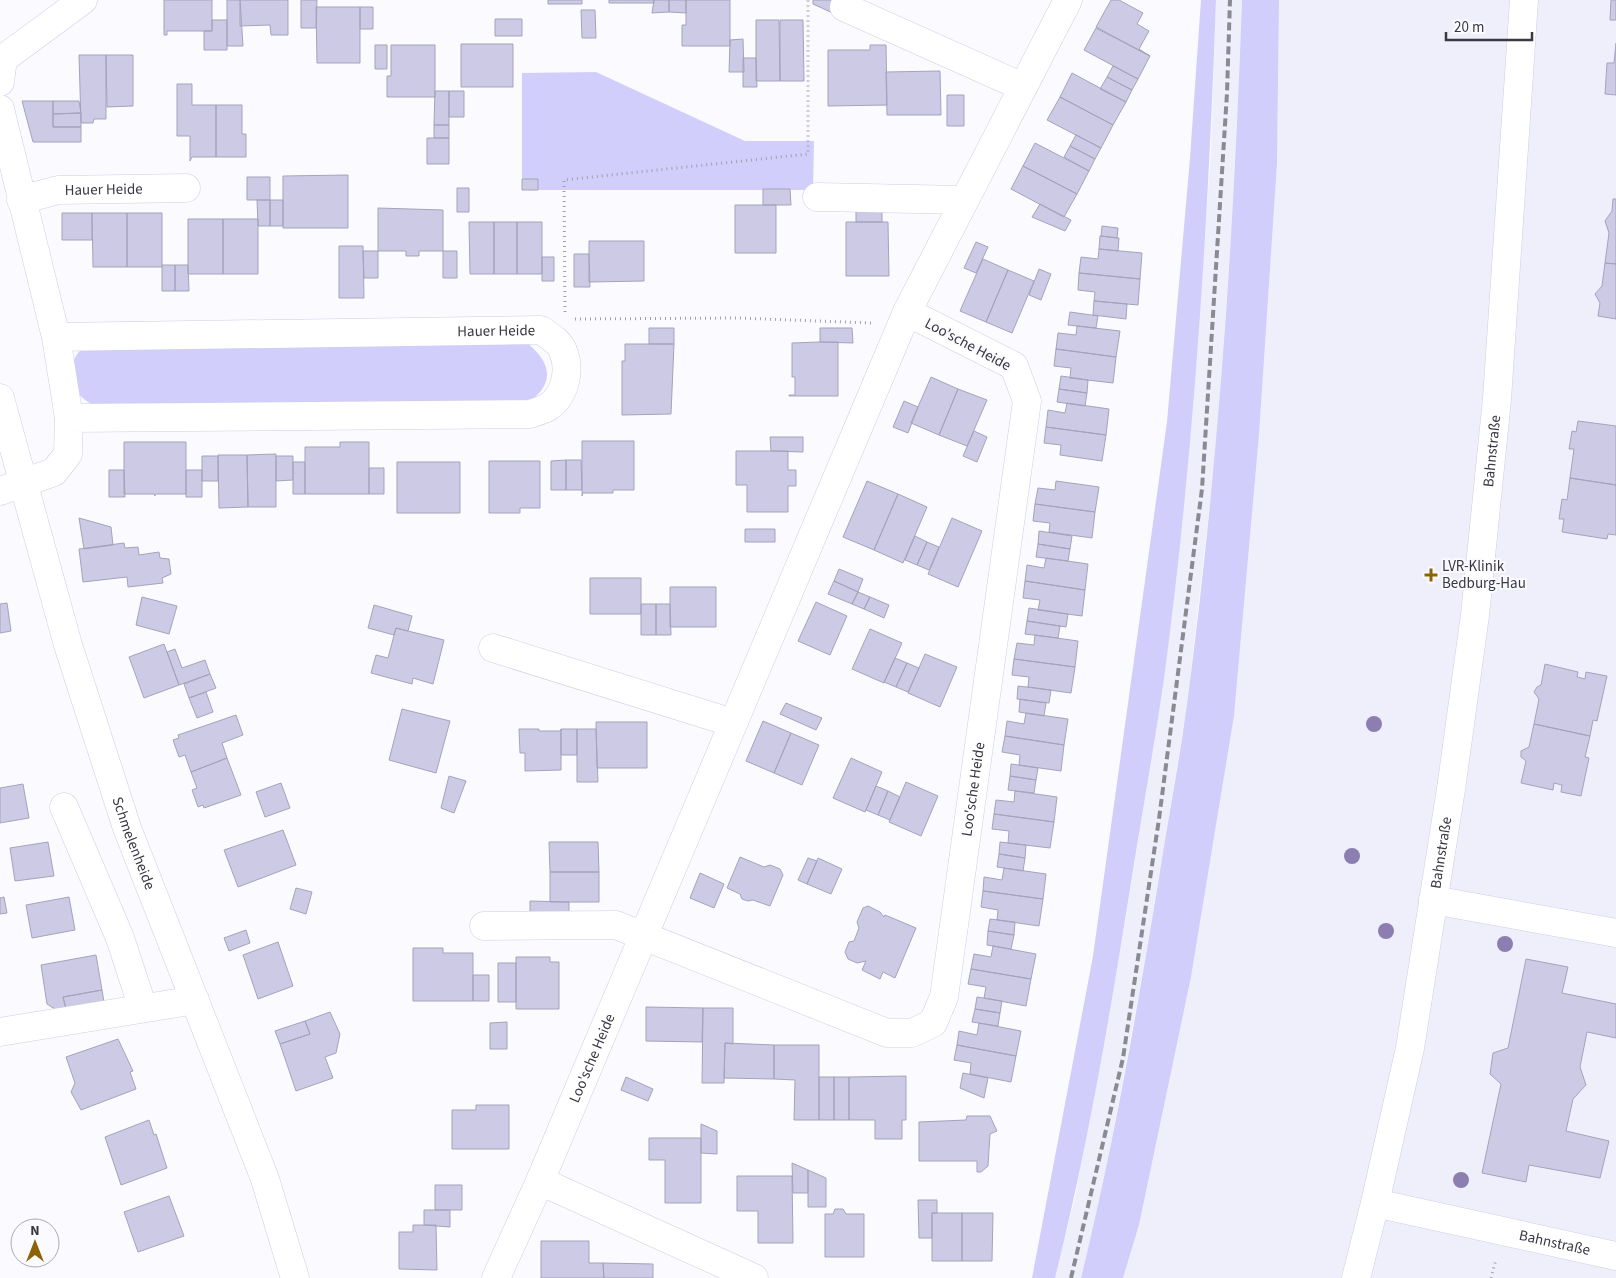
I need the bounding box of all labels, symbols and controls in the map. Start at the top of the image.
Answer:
scale bar [1446,10,1532,42]
text: 20 m [1454,17,1484,38]
street label: Hauer Heide [65,179,143,201]
street label: Loo'sche Heide [921,313,1015,376]
street label: Hauer Heide [457,320,535,342]
street label: Bahnstraße [1478,414,1506,488]
place label: LVR-Klinik Bedburg-Hau [1442,556,1526,594]
marker: LVR-Klinik Bedburg-Hau [1424,568,1438,582]
street label: Loo'sche Heide [956,741,990,838]
street label: Schmelenheide [107,794,160,893]
street label: Bahnstraße [1425,815,1457,890]
street label: Loo'sche Heide [564,1010,621,1106]
north arrow [10,1218,60,1268]
text: N [30,1221,40,1241]
street label: Bahnstraße [1517,1225,1592,1261]

